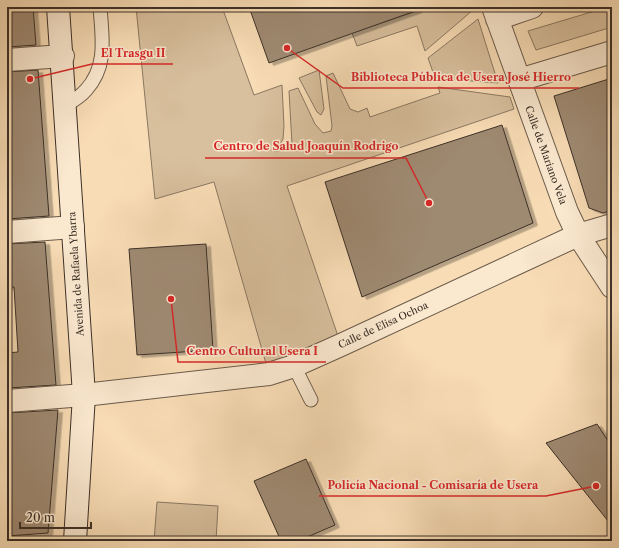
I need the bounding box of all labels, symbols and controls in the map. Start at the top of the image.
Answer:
callout: El Trasgu II [92,41,173,64]
text: El Trasgu II [101,46,166,60]
callout: Biblioteca Pública de Usera José Hierro [343,65,579,88]
text: Biblioteca Pública de Usera José Hierro [351,70,571,84]
street label: Calle de Mariano Vela [522,104,570,207]
callout: Centro de Salud Joaquín Rodrigo [205,135,406,158]
text: Centro de Salud Joaquín Rodrigo [213,139,399,153]
street label: Avenida de Rafaela Ybarra [65,211,87,338]
street label: Calle de Elisa Ochoa [336,298,431,352]
callout: Centro Cultural Usera I [178,339,326,362]
text: Centro Cultural Usera I [186,344,318,358]
callout: Policía Nacional - Comisaría de Usera [319,473,546,496]
text: Policía Nacional - Comisaría de Usera [328,478,539,492]
scale bar [20,504,91,530]
text: 20 m [26,510,55,525]

